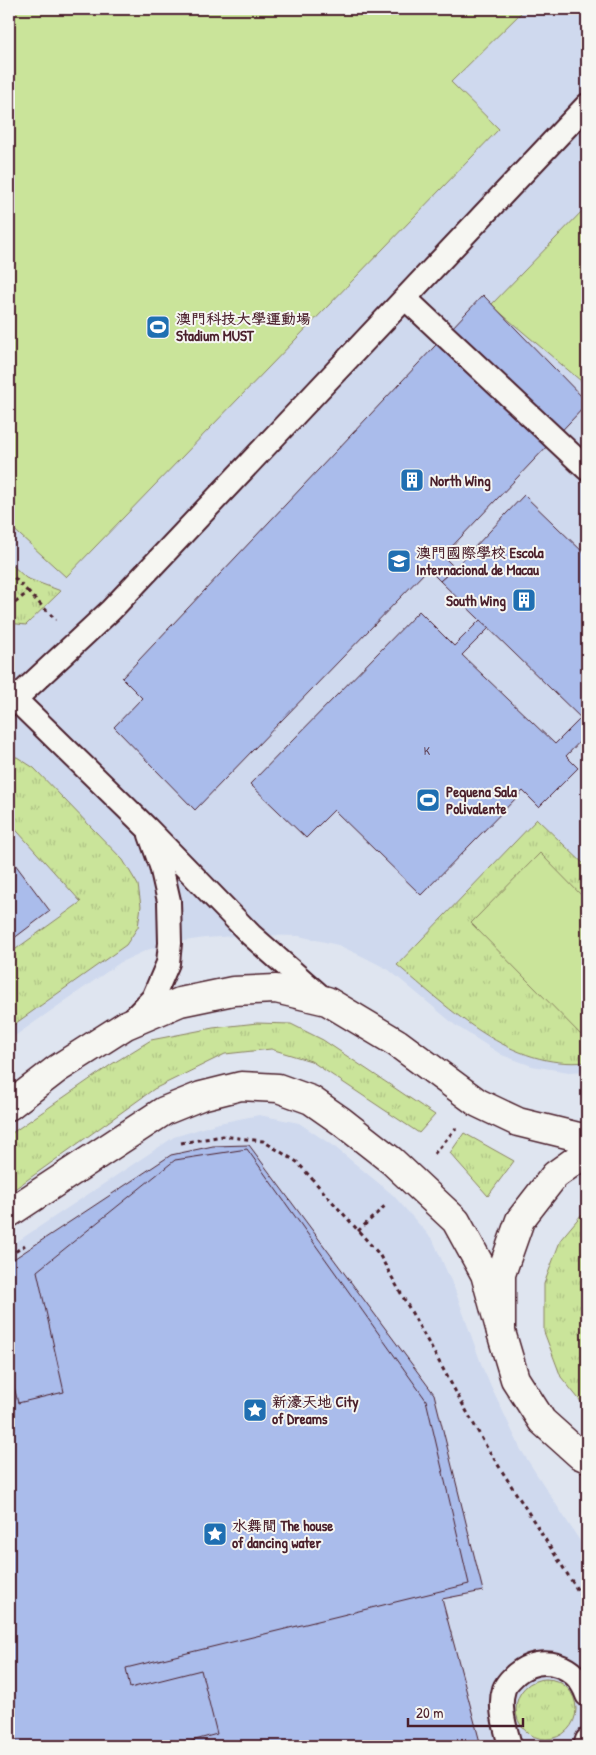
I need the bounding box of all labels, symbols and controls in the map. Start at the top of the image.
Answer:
place label: 澳門科技大學運動場 Stadium MUST [176,308,311,346]
sports icon: 澳門科技大學運動場 Stadium MUST [145,314,171,340]
building icon: North Wing [399,467,425,493]
place label: North Wing [430,470,491,492]
place label: 澳門國際學校 Escola Internacional de Macau [416,542,544,580]
school or university icon: 澳門國際學校 Escola Internacional de Macau [386,548,412,574]
building icon: South Wing [511,587,537,613]
place label: South Wing [446,590,506,612]
house number: K [424,742,431,759]
place label: Pequena Sala Polivalente [446,781,517,819]
sports icon: Pequena Sala Polivalente [415,787,441,813]
place label: 新濠天地 City of Dreams [272,1391,359,1429]
place icon: 新濠天地 City of Dreams [242,1397,268,1423]
place label: 水舞間 The house of dancing water [232,1515,333,1554]
place icon: 水舞間 The house of dancing water [202,1521,228,1547]
scale bar [408,1695,524,1727]
text: 20 m [416,1702,443,1723]

